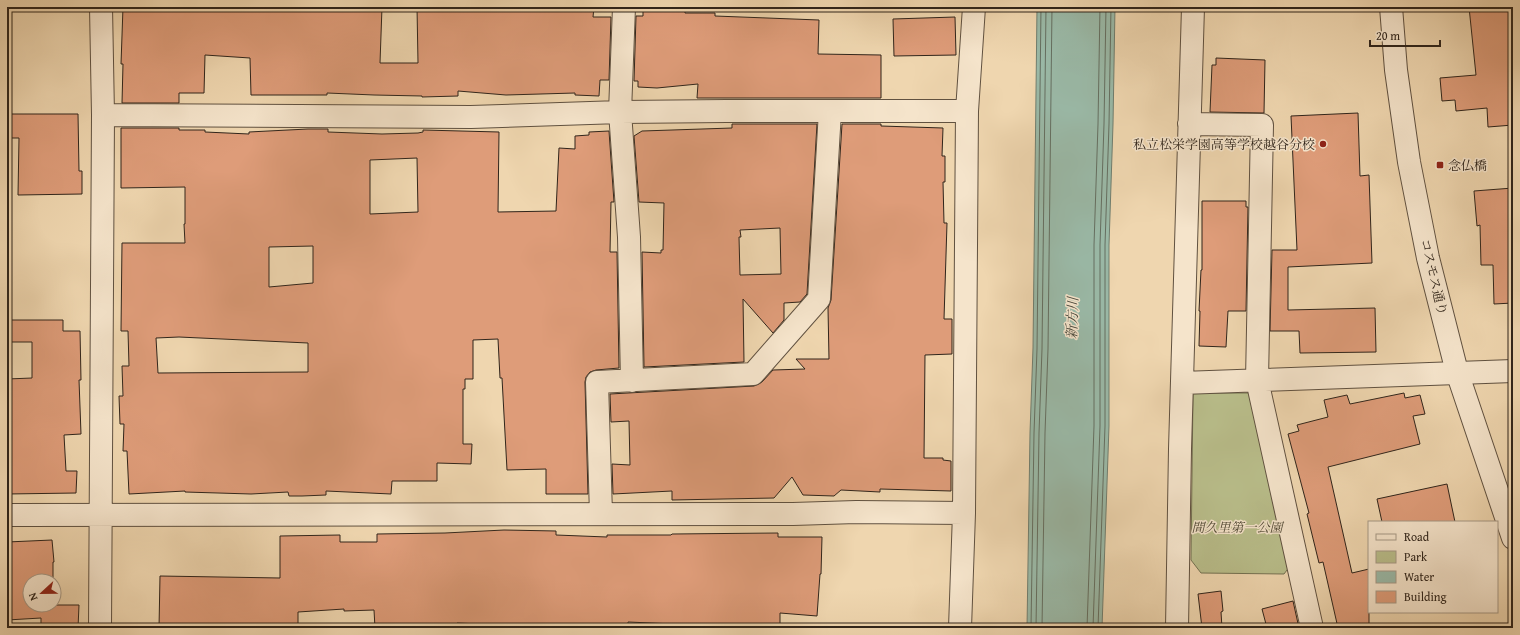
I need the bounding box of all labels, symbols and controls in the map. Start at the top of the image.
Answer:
scale bar [1370,22,1440,48]
text: 20 m [1376,27,1400,44]
place label: 私立松栄学園高等学校越谷分校 [1133,135,1315,154]
marker: 私立松栄学園高等学校越谷分校 [1318,139,1328,149]
place label: 念仏橋 [1448,156,1487,175]
marker: 念仏橋 [1435,160,1445,170]
street label: コスモス通り [1416,237,1452,317]
water label: 新方川 [1061,295,1083,339]
park label: 間久里第一公園 [1191,518,1284,537]
legend [1368,521,1498,613]
text: Road [1404,528,1430,545]
text: Park [1404,548,1428,565]
text: Water [1404,568,1434,585]
north arrow [22,573,62,613]
text: Building [1404,588,1447,605]
text: N [24,590,42,603]

